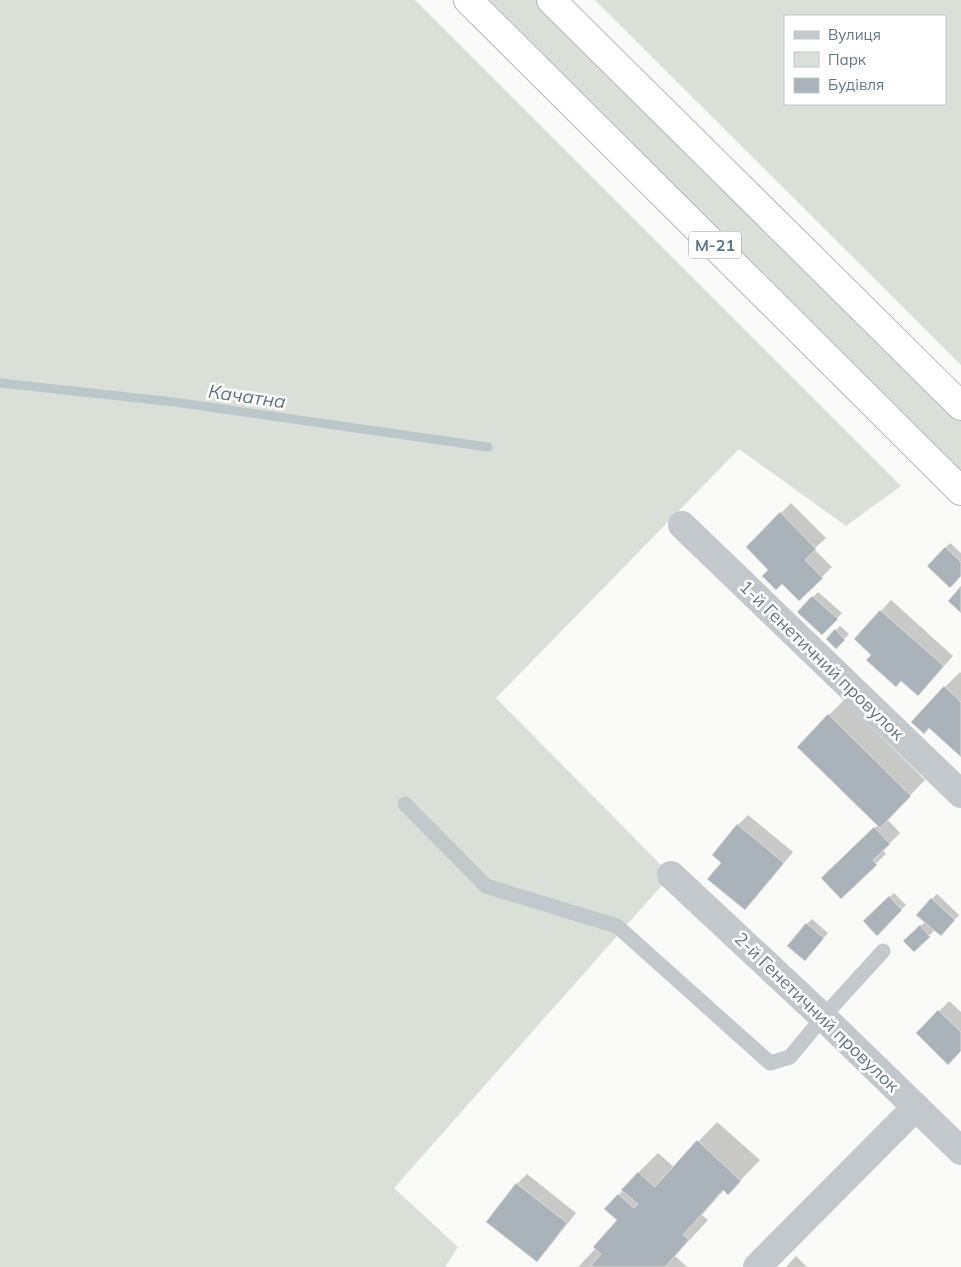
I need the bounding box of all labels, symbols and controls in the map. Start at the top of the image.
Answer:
legend [784,15,946,105]
text: Вулиця [828,25,881,44]
text: Парк [828,50,867,69]
text: Будівля [828,75,884,94]
road number: М-21 [689,232,741,258]
water label: Качатна [207,379,287,413]
street label: 1-й Генетичний провулок [735,575,910,745]
street label: 2-й Генетичний провулок [730,927,905,1097]

